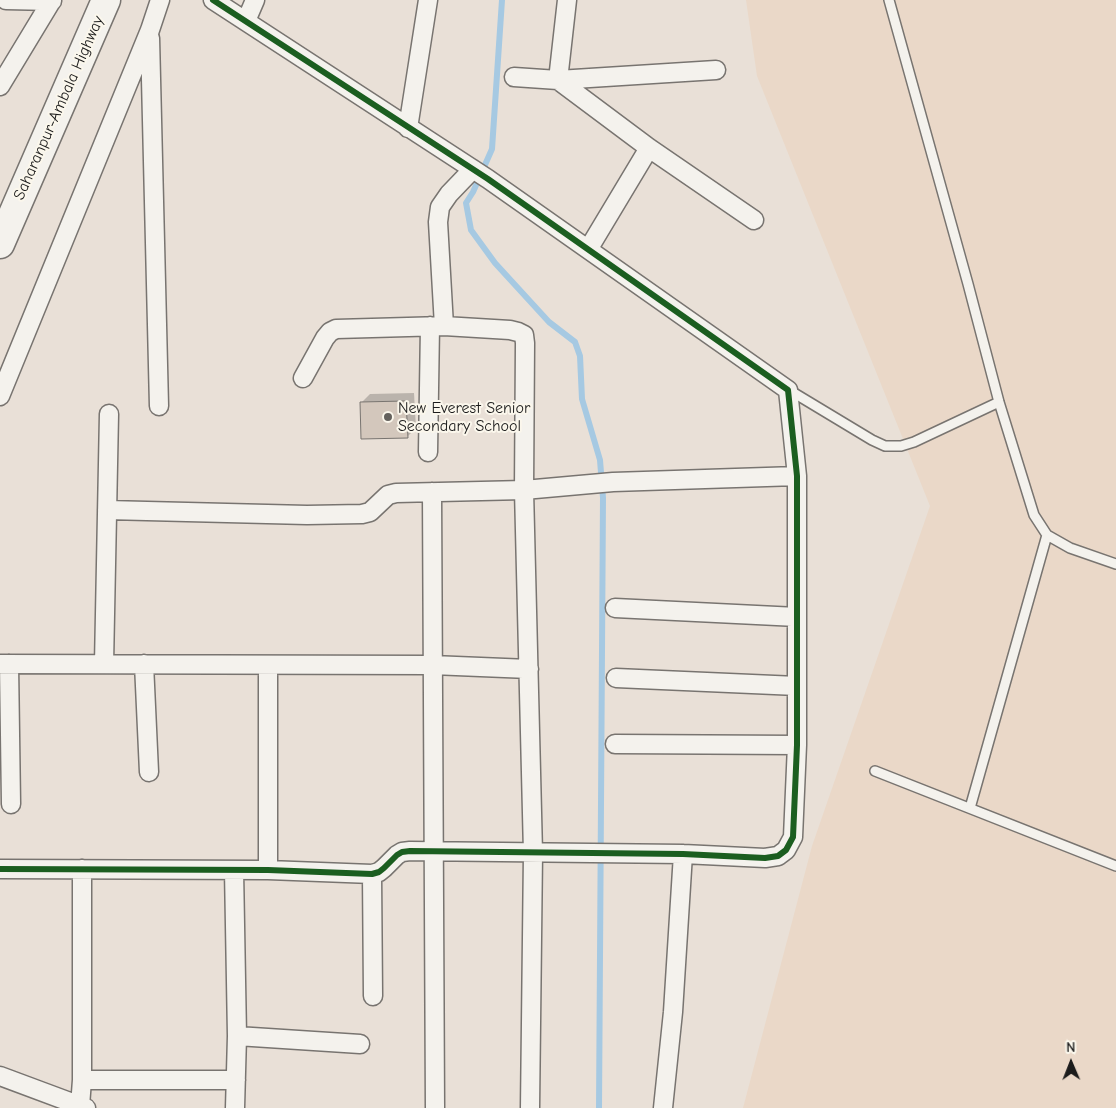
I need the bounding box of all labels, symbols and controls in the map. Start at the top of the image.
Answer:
street label: Saharanpur-Ambala Highway [10,13,108,203]
place label: New Everest Senior Secondary School [398,398,530,436]
marker: New Everest Senior Secondary School [382,411,394,423]
north arrow [1046,1038,1096,1088]
text: N [1066,1039,1075,1056]

